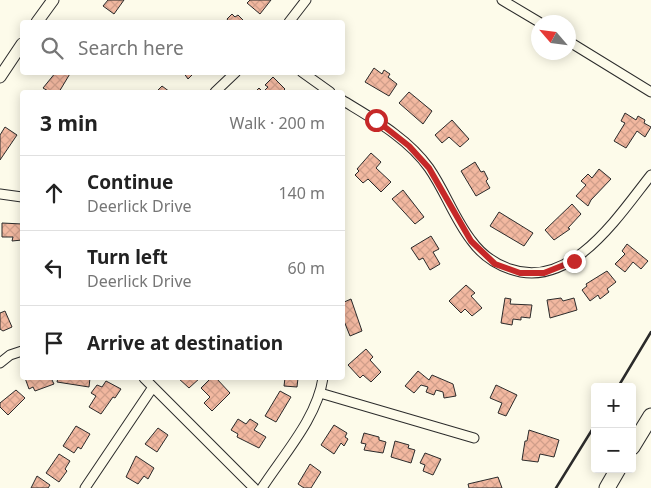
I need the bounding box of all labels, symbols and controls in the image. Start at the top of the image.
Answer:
north arrow [531,15,576,60]
search box [20,20,345,75]
icon: search [38,34,66,62]
text: Search here [78,35,184,61]
text: 3 min [40,109,98,137]
route start [365,109,388,132]
text: Walk · 200 m [230,112,325,134]
text: Continue [87,169,173,195]
icon: ahead [40,179,68,207]
text: 140 m [278,182,325,204]
text: Deerlick Drive [87,195,192,217]
text: Turn left [87,244,168,270]
route end [563,250,586,273]
icon: left [40,254,68,282]
text: 60 m [288,257,325,279]
text: Deerlick Drive [87,270,192,292]
icon: arrive [40,329,68,357]
text: Arrive at destination [87,330,283,356]
map controls [591,383,636,473]
button: + [591,383,636,428]
button: − [591,428,636,473]

